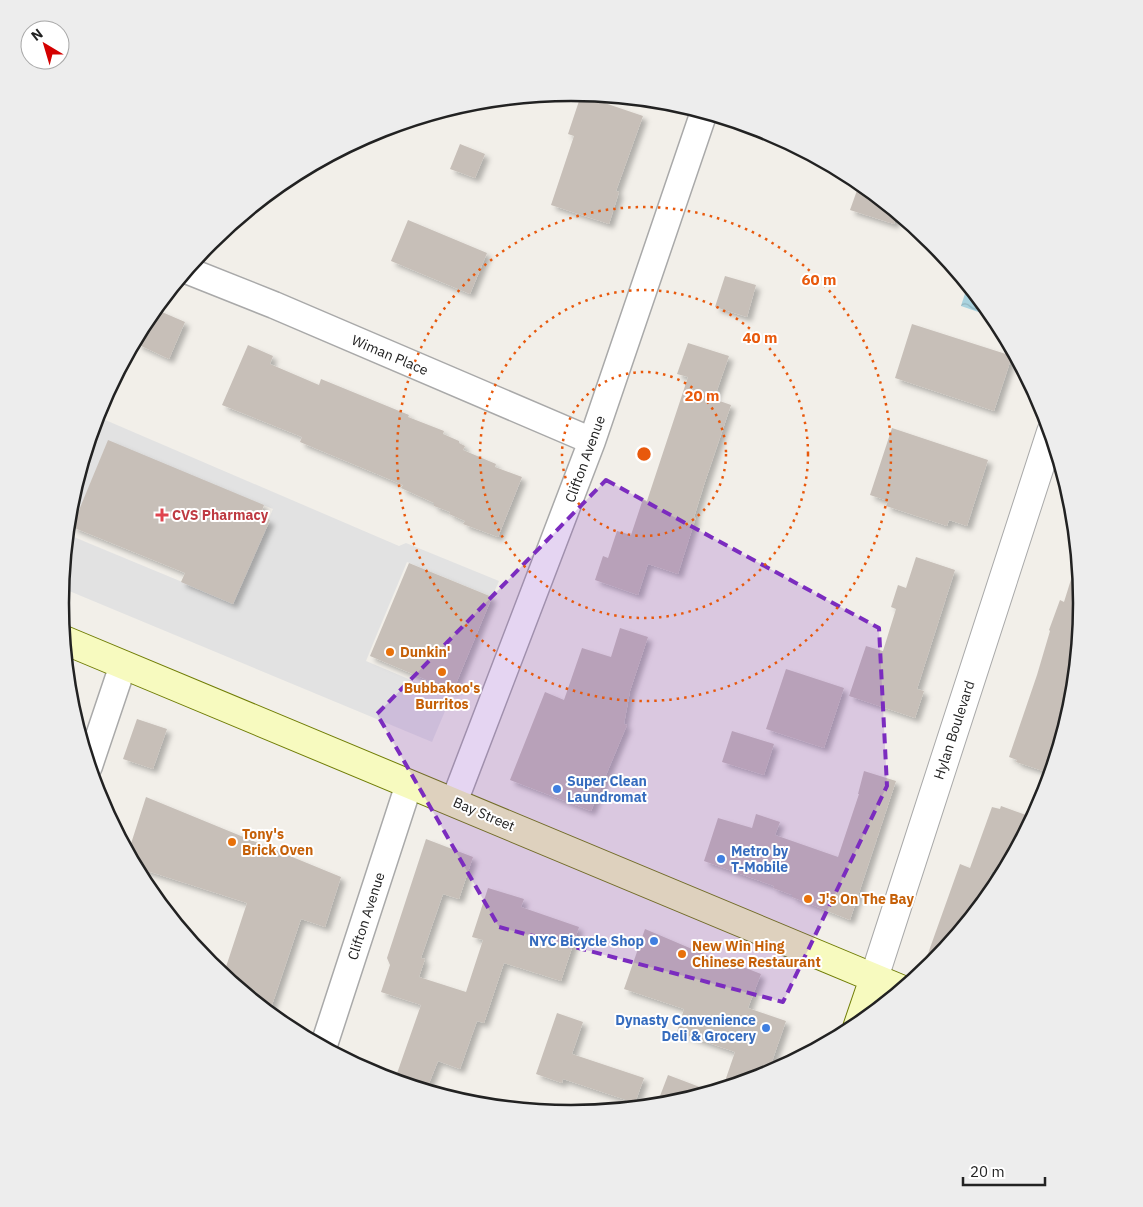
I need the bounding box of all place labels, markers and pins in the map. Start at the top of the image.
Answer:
centre of rings [635,445,653,463]
place label: CVS Pharmacy [172,506,269,524]
marker: CVS Pharmacy [156,509,168,521]
place label: Dunkin' [400,643,450,661]
marker: Dunkin' [384,646,396,658]
marker: Bubbakoo's Burritos [436,666,448,678]
place label: Bubbakoo's Burritos [404,679,480,713]
place label: Super Clean Laundromat [567,772,647,806]
marker: Super Clean Laundromat [551,783,563,795]
place label: Tony's Brick Oven [242,825,313,859]
marker: Tony's Brick Oven [226,836,238,848]
place label: Metro by T-Mobile [731,842,789,876]
marker: Metro by T-Mobile [715,853,727,865]
place label: J's On The Bay [818,890,914,908]
marker: J's On The Bay [802,893,814,905]
place label: NYC Bicycle Shop [529,932,644,950]
marker: NYC Bicycle Shop [648,935,660,947]
place label: New Win Hing Chinese Restaurant [692,937,821,971]
marker: New Win Hing Chinese Restaurant [676,948,688,960]
place label: Dynasty Convenience Deli & Grocery [615,1011,757,1045]
marker: Dynasty Convenience Deli & Grocery [760,1022,772,1034]

